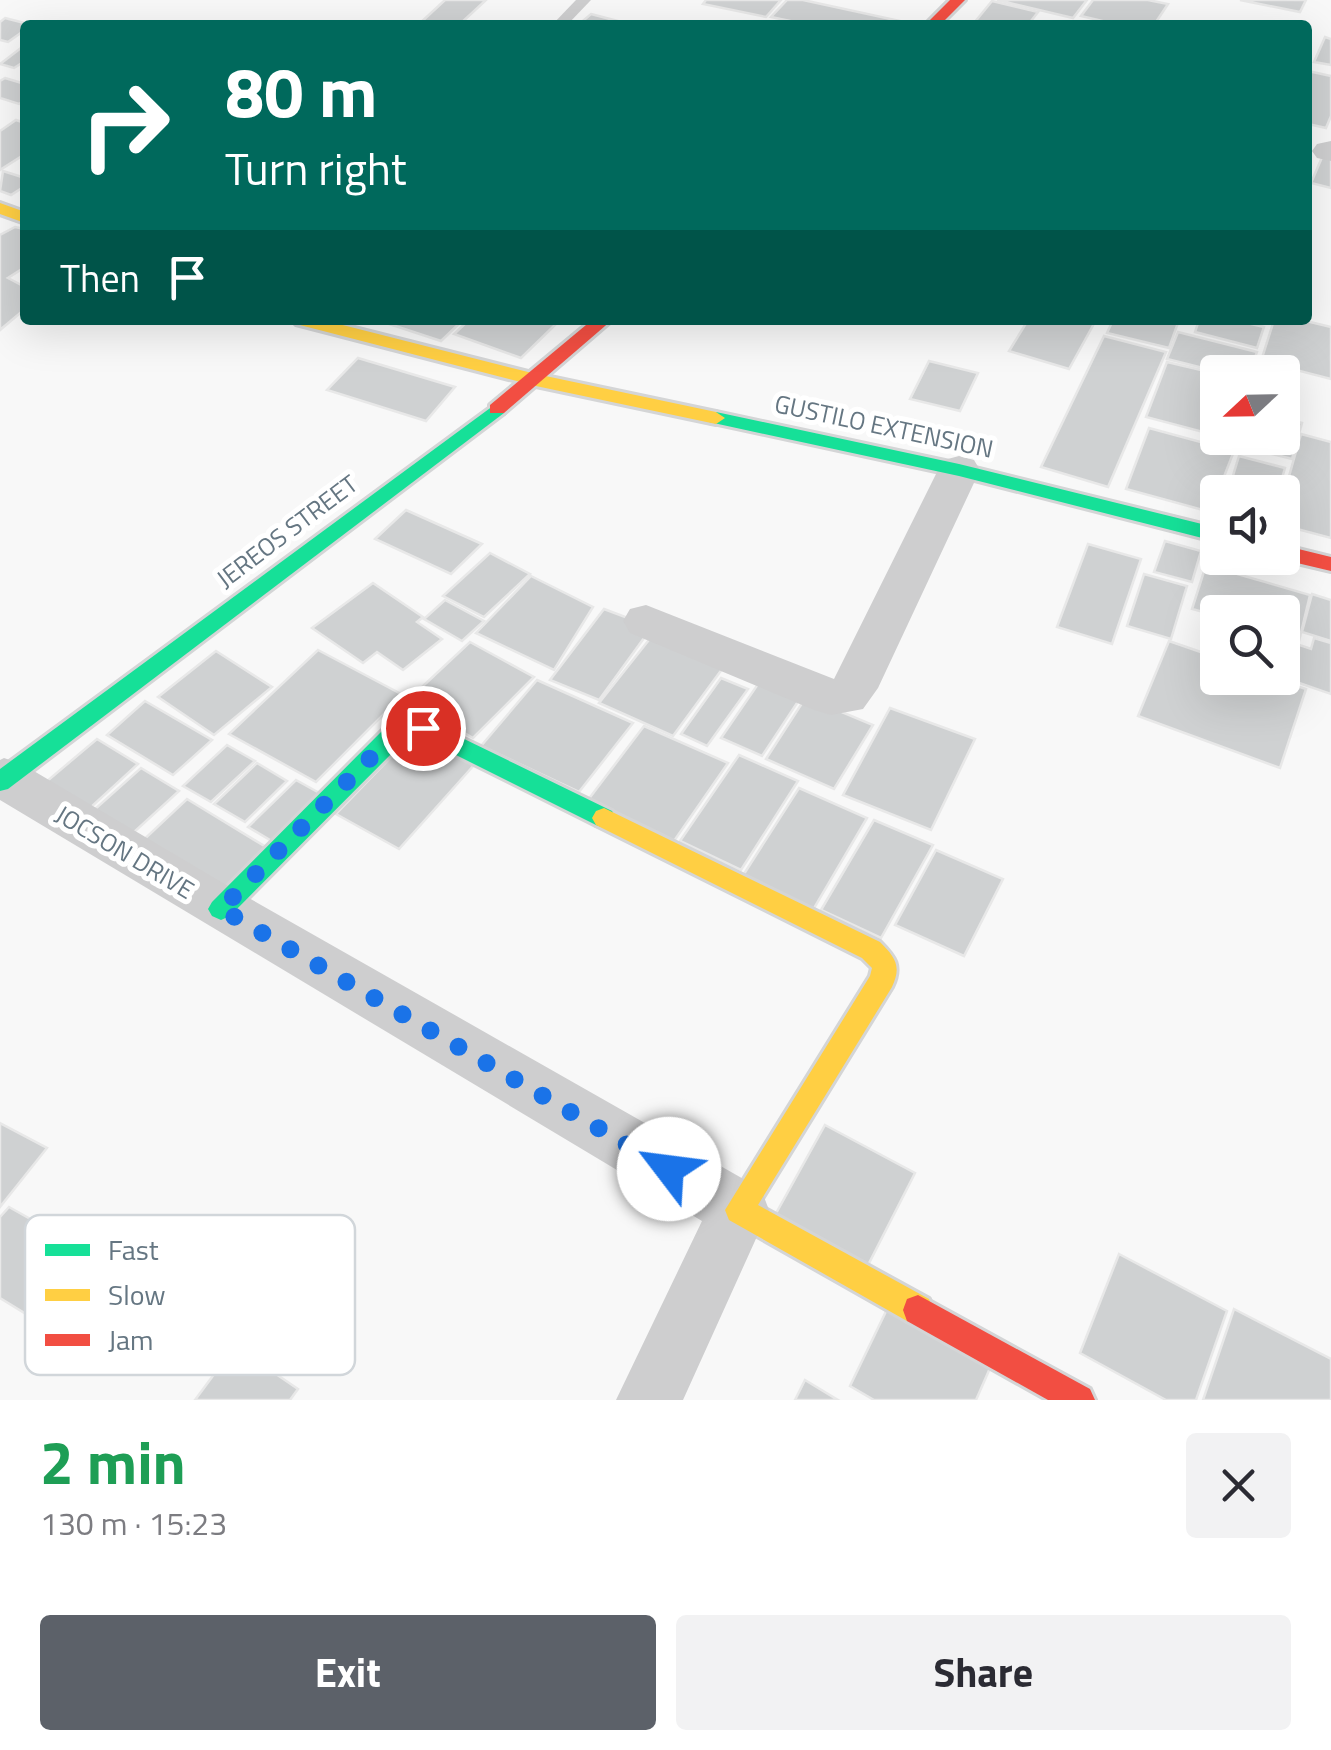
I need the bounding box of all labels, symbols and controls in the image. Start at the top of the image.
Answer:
text: 80 m [225,38,378,144]
icon: right [60,60,190,190]
text: Turn right [225,134,407,202]
text: Then [60,249,140,307]
icon: arrive [160,250,215,305]
north arrow [1200,355,1300,455]
map controls [1200,355,1300,695]
street label: GUSTILO EXTENSION [771,384,997,468]
street label: JEREOS STREET [208,465,366,597]
button: sound [1200,475,1300,575]
button: search [1200,595,1300,695]
pin [381,686,466,771]
icon: arrive [396,701,451,756]
street label: JOCSON DRIVE [48,796,202,908]
position arrow [617,1117,721,1221]
legend [25,1215,355,1375]
text: Fast [108,1228,159,1271]
text: Slow [108,1273,166,1316]
text: Jam [108,1318,154,1361]
text: 2 min [40,1416,186,1507]
button: close [1186,1433,1291,1538]
text: 130 m · 15:23 [40,1499,227,1547]
button: Exit [40,1615,656,1730]
button: Share [676,1615,1291,1730]

